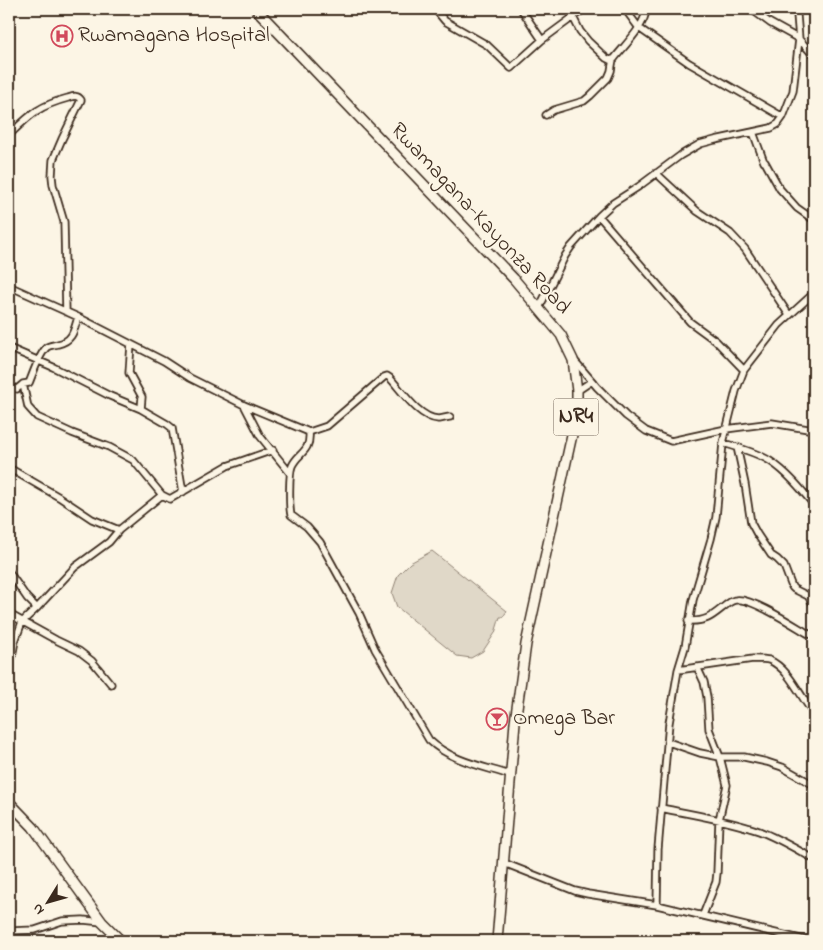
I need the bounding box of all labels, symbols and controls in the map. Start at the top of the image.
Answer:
place label: Rwamagana Hospital [78,20,270,53]
hospital icon: Rwamagana Hospital [50,24,74,48]
street label: Rwamagana-Kayonza Road [382,116,578,323]
road number: NR4 [554,398,598,436]
place label: Omega Bar [513,703,615,736]
bar icon: Omega Bar [485,707,509,731]
north arrow [22,878,72,928]
text: N [28,899,50,919]

